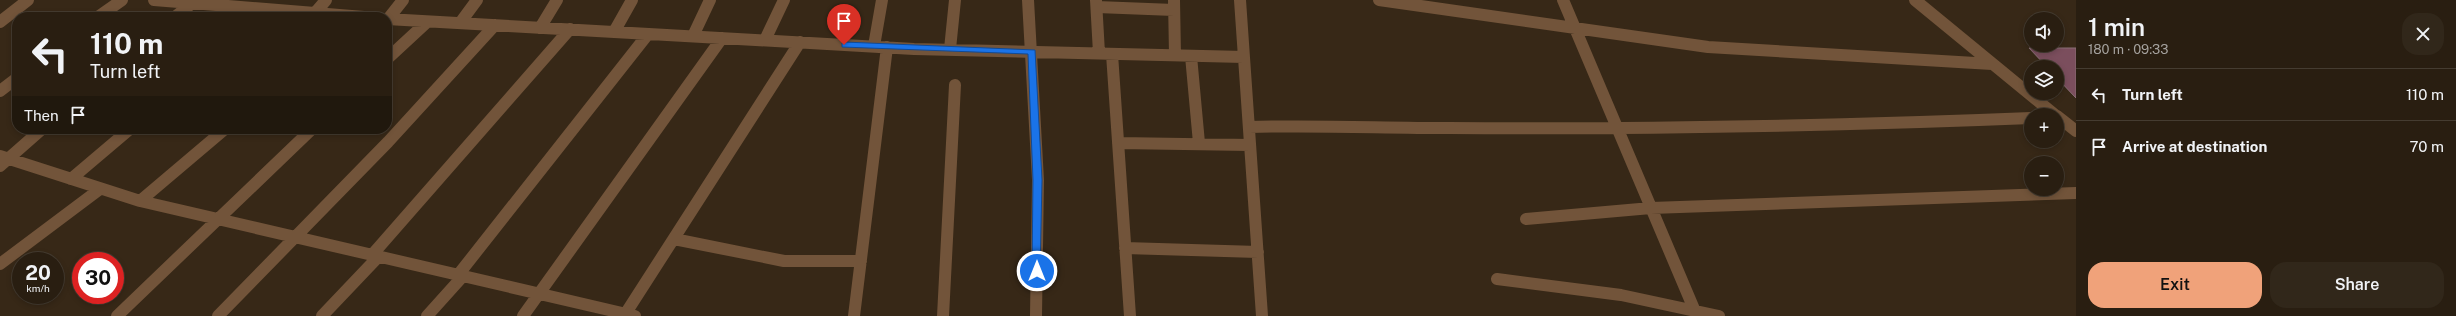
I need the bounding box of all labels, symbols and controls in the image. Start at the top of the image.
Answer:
pin [827,4,861,45]
icon: arrive [833,10,855,32]
map controls [2024,12,2064,196]
button: sound [2024,12,2064,52]
text: 1 min [2088,13,2145,41]
button: close [2402,13,2444,55]
text: 110 m [90,27,163,60]
icon: left [24,28,76,80]
text: 180 m · 09:33 [2088,42,2168,57]
button: layers [2024,60,2064,100]
text: Turn left [90,61,160,82]
icon: left [2088,84,2110,106]
text: Turn left [2122,86,2183,103]
text: 110 m [2406,86,2444,103]
icon: arrive [67,104,89,126]
text: Then [24,107,59,124]
button: + [2024,108,2064,148]
icon: arrive [2088,136,2110,158]
text: Arrive at destination [2122,138,2267,155]
text: 70 m [2409,138,2444,155]
button: − [2024,156,2064,196]
position arrow [1016,250,1058,292]
speed limit sign: 30 [72,252,124,304]
text: 20 [25,261,51,285]
button: Exit [2088,262,2262,308]
button: Share [2270,262,2444,308]
text: km/h [26,282,50,294]

